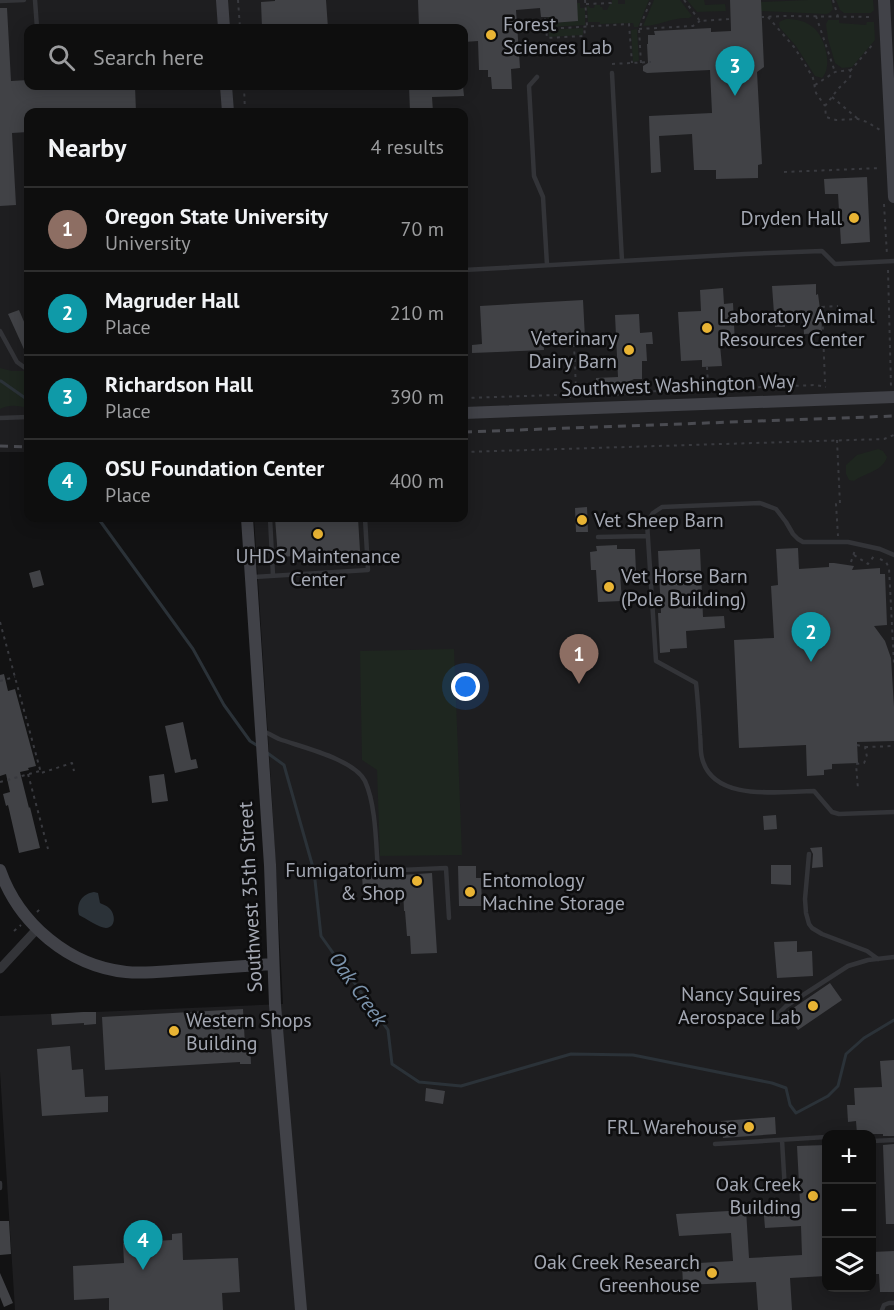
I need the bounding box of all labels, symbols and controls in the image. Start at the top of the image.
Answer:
place label: Forest Sciences Lab [503,11,612,60]
search box [24,24,468,90]
marker: Forest Sciences Lab [484,28,498,42]
icon: search [45,41,78,74]
text: Search here [93,43,204,71]
pin: 3 [716,46,754,96]
text: Nearby [48,131,126,164]
text: 4 results [371,134,444,160]
text: Oregon State University [105,202,328,230]
place label: Dryden Hall [741,205,842,231]
marker: Dryden Hall [847,211,861,225]
text: 1 [62,216,73,242]
text: 70 m [401,216,444,242]
text: University [105,230,191,256]
text: Magruder Hall [105,286,239,314]
text: 2 [62,300,73,326]
text: 210 m [390,300,444,326]
place label: Laboratory Animal Resources Center [719,303,875,352]
text: Place [105,314,151,340]
marker: Laboratory Animal Resources Center [700,321,714,335]
place label: Veterinary Dairy Barn [529,325,618,374]
marker: Veterinary Dairy Barn [622,343,636,357]
street label: Southwest Washington Way [560,368,796,402]
text: Richardson Hall [105,370,253,398]
text: 3 [62,384,73,410]
text: 390 m [390,384,444,410]
text: Place [105,398,151,424]
text: OSU Foundation Center [105,454,324,482]
text: 4 [62,468,73,494]
text: 400 m [390,468,444,494]
text: Place [105,482,151,508]
place label: Vet Sheep Barn [593,507,724,533]
marker: Vet Sheep Barn [575,513,589,527]
marker: UHDS Maintenance Center [311,527,325,541]
place label: UHDS Maintenance Center [236,543,400,592]
place label: Vet Horse Barn (Pole Building) [620,563,748,612]
marker: Vet Horse Barn (Pole Building) [602,580,616,594]
pin: 2 [792,612,830,662]
pin: 1 [560,634,598,684]
your location [451,672,480,701]
street label: Southwest 35th Street [232,801,268,993]
place label: Fumigatorium & Shop [285,857,405,906]
place label: Entomology Machine Storage [482,867,625,916]
marker: Fumigatorium & Shop [410,874,424,888]
marker: Entomology Machine Storage [463,885,477,899]
water label: Oak Creek [323,946,395,1033]
place label: Nancy Squires Aerospace Lab [678,981,801,1030]
marker: Nancy Squires Aerospace Lab [806,999,820,1013]
place label: Western Shops Building [186,1007,312,1056]
marker: Western Shops Building [167,1024,181,1038]
place label: FRL Warehouse [607,1114,737,1140]
marker: FRL Warehouse [742,1120,756,1134]
map controls [822,1130,876,1292]
button: + [822,1130,876,1184]
place label: Oak Creek Building [716,1171,801,1220]
button: − [822,1184,876,1238]
marker: Oak Creek Building [806,1189,820,1203]
pin: 4 [124,1220,162,1270]
button: layers [822,1238,876,1292]
place label: Oak Creek Research Greenhouse [533,1249,700,1298]
marker: Oak Creek Research Greenhouse [705,1266,719,1280]

